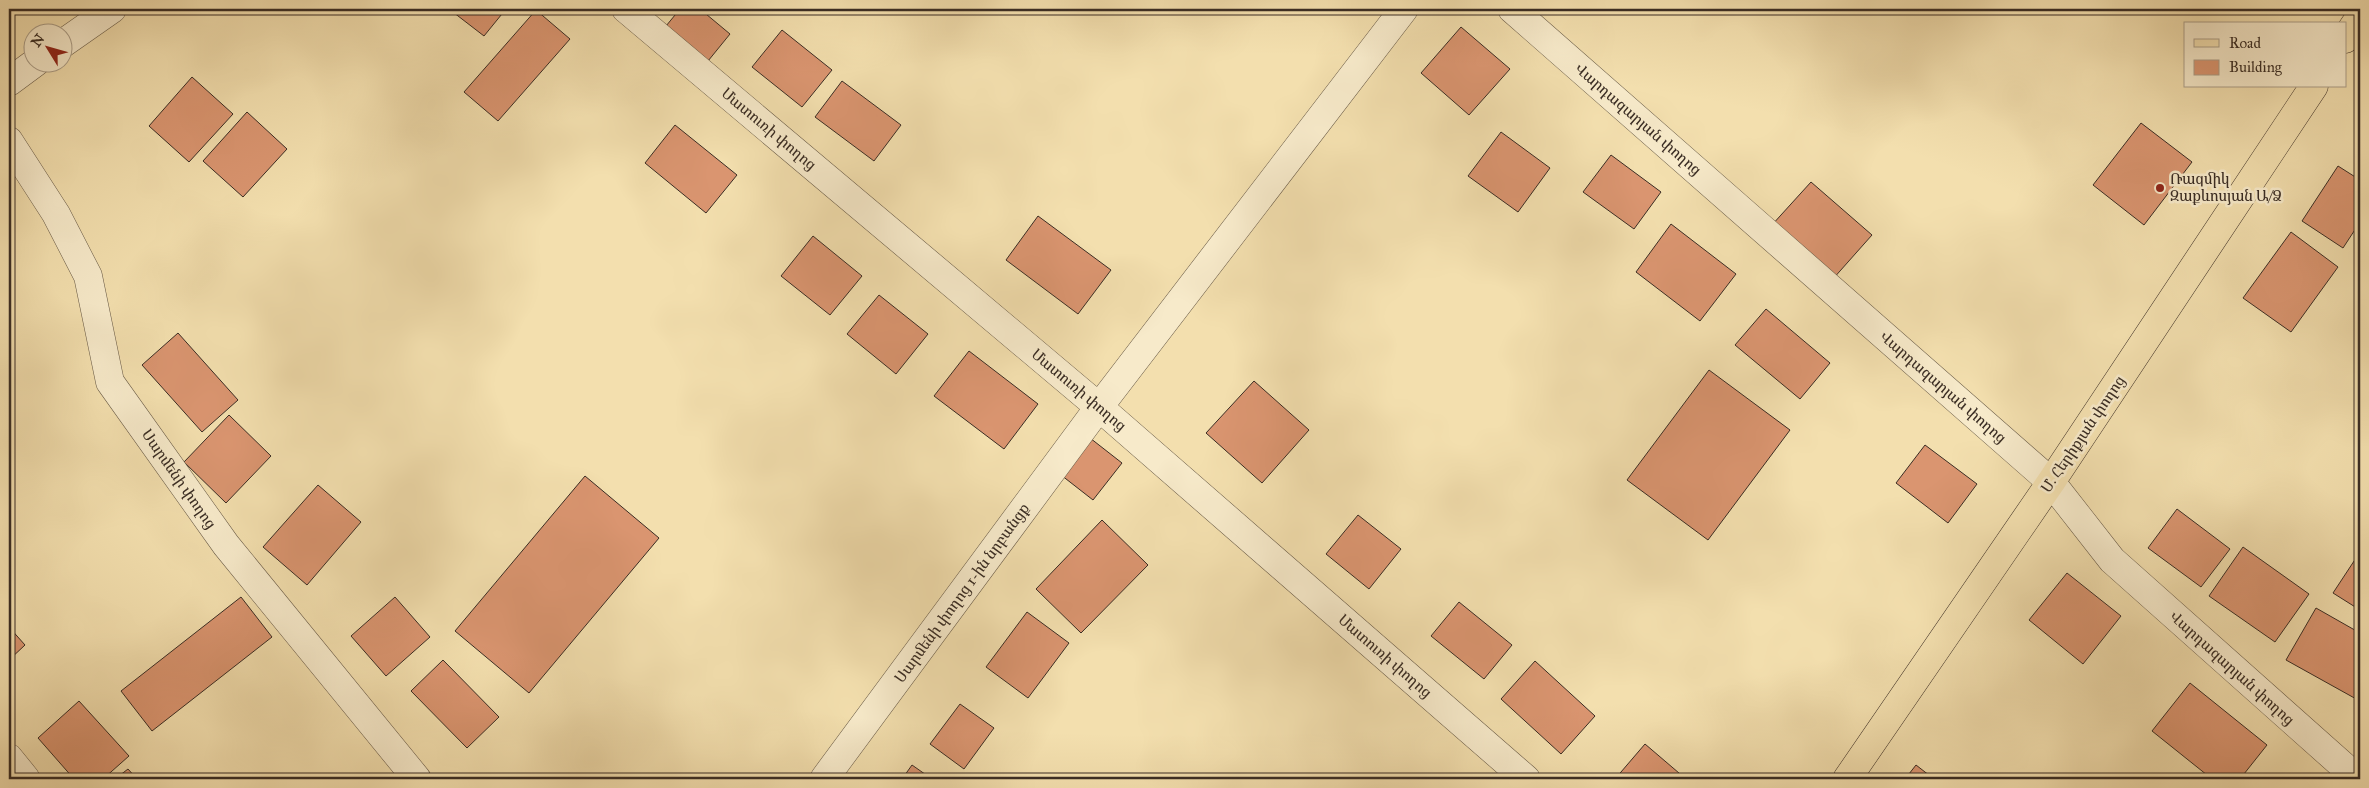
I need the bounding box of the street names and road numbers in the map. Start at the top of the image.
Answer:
street label: Վարդազարյան փողոց [1571,59,1705,179]
street label: Մատուռի փողոց [718,84,820,174]
street label: Վարդազարյան փողոց [1876,327,2010,447]
street label: Մատուռի փողոց [1028,345,1130,435]
street label: Մ. Հերիքյան փողոց [2037,372,2129,496]
street label: Սարմենի փողոց [138,426,220,532]
street label: Սարմենի փողոց 1-ին նրբանցք [891,500,1033,686]
street label: Վարդազարյան փողոց [2166,607,2298,729]
street label: Մատուռի փողոց [1335,610,1435,702]

